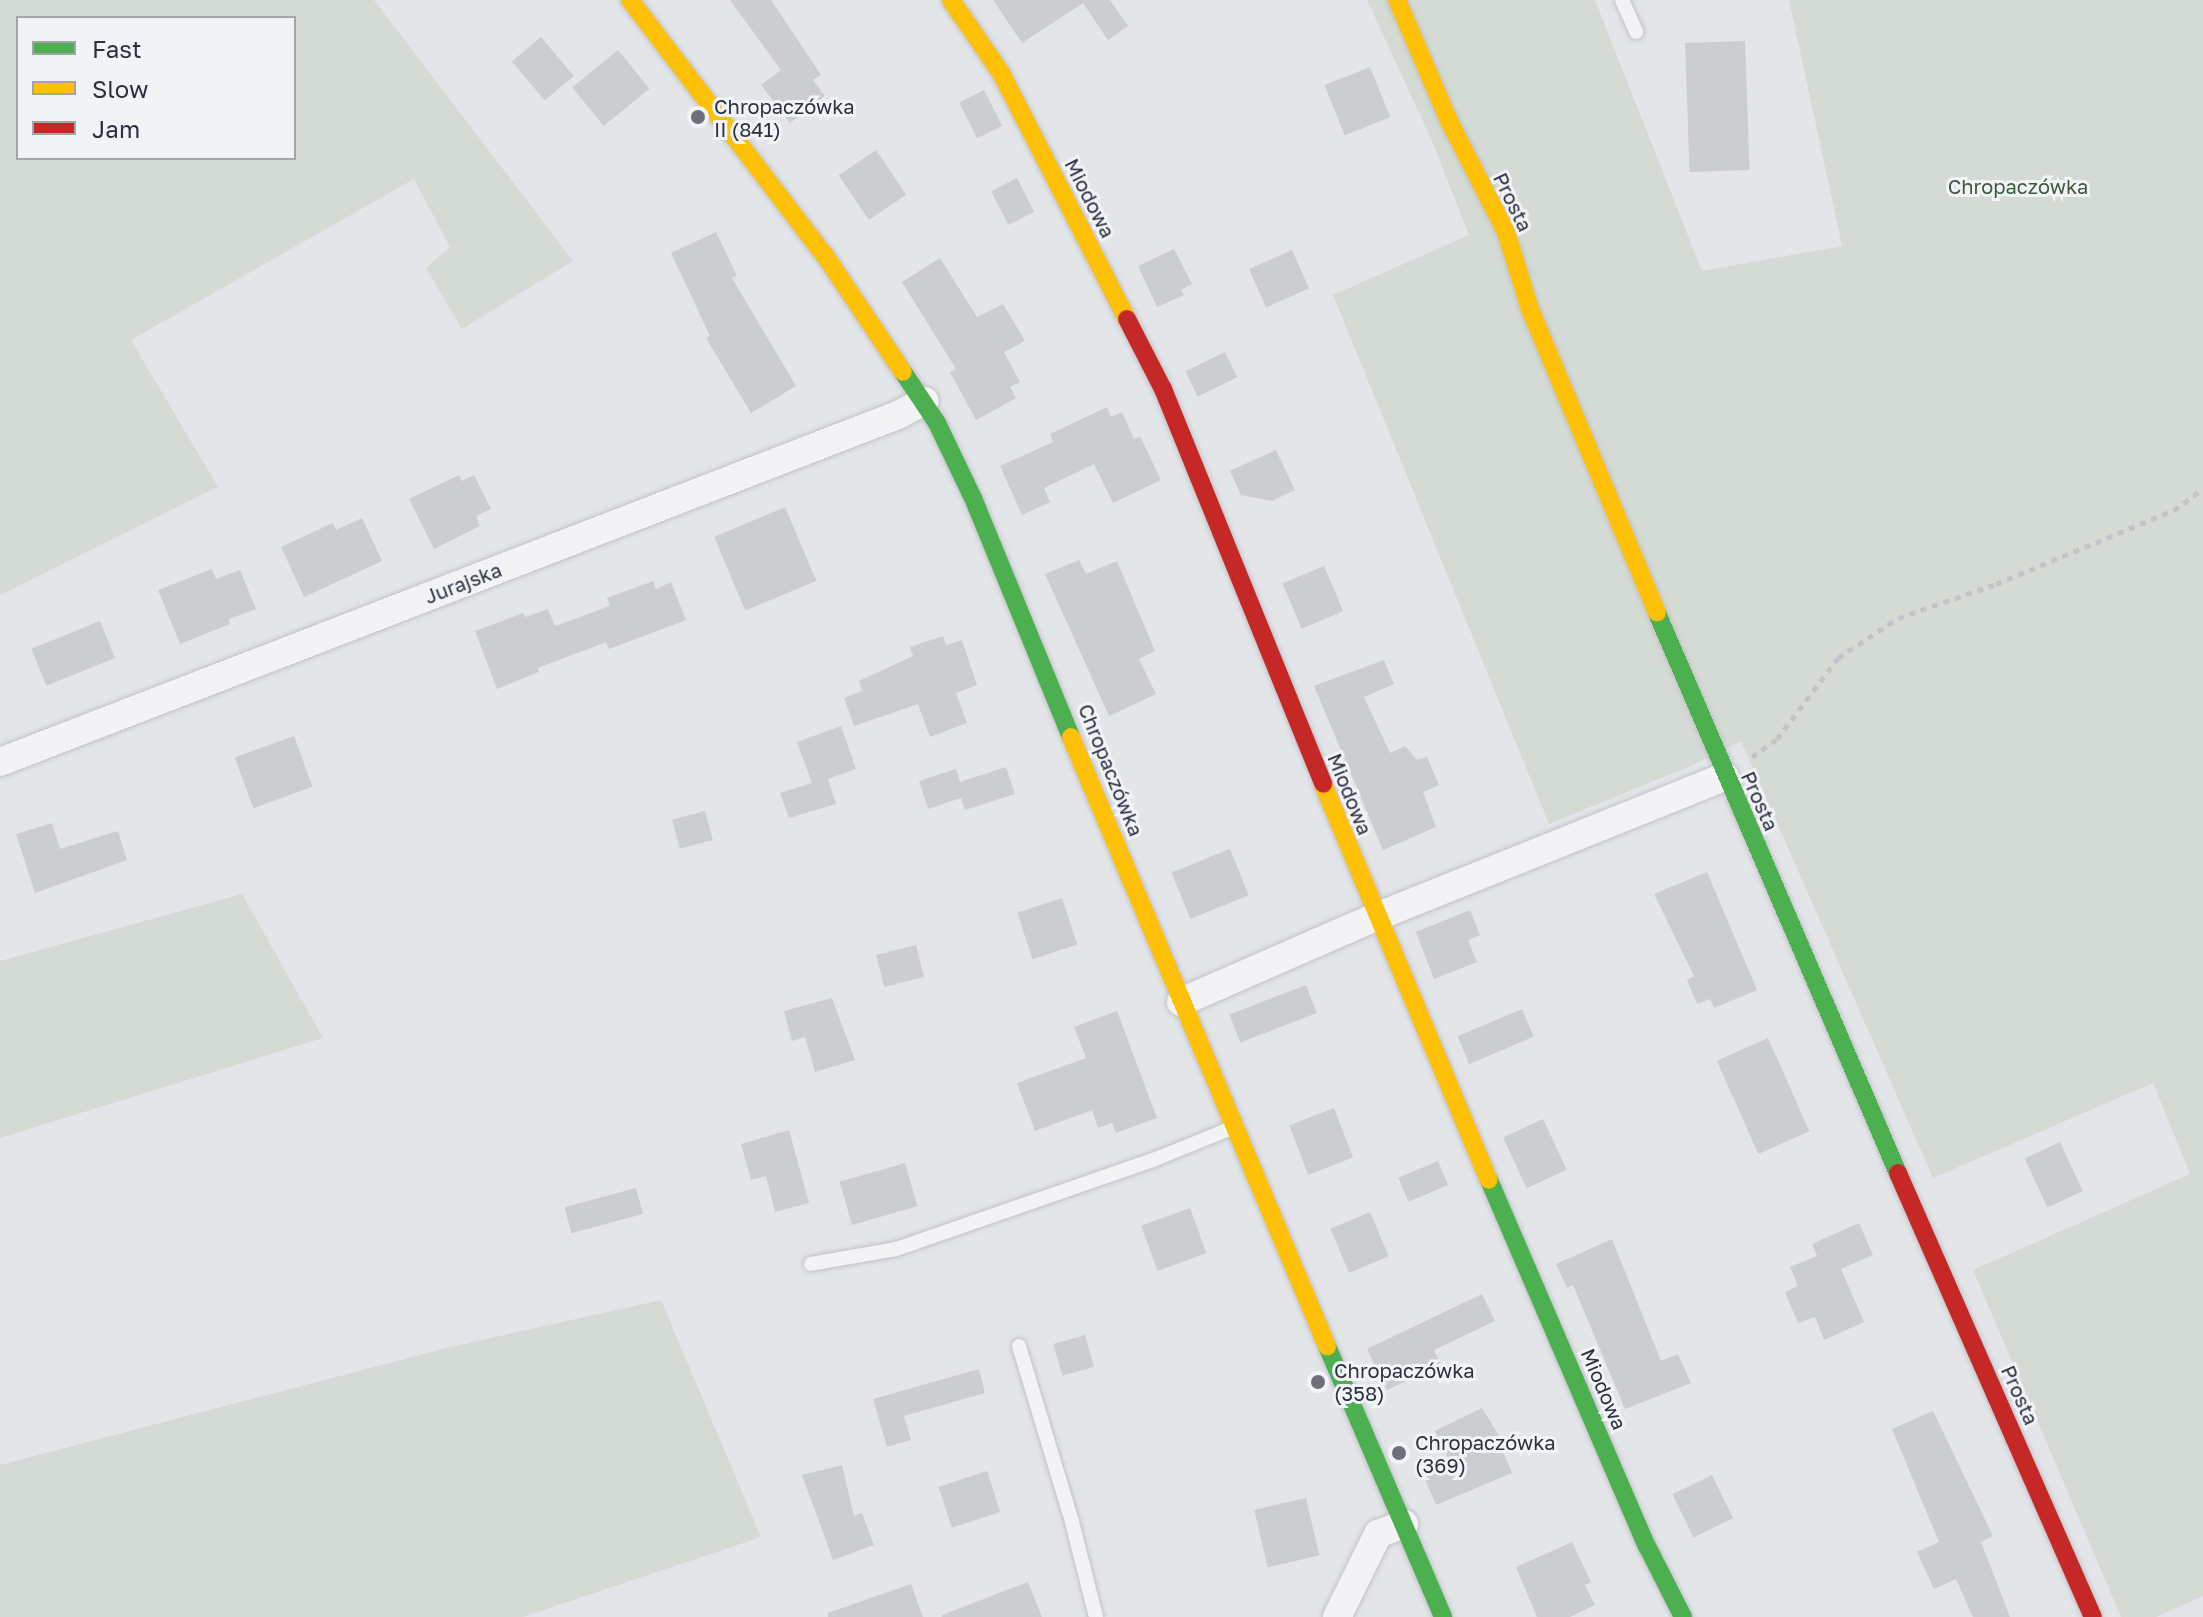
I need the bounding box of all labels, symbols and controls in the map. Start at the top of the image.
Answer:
legend [16,16,296,160]
text: Fast [92,34,142,63]
text: Slow [92,74,148,103]
place label: Chropaczówka II (841) [714,94,855,141]
marker: Chropaczówka II (841) [689,108,707,126]
text: Jam [92,114,140,143]
street label: Miodowa [1060,154,1120,242]
street label: Prosta [1488,169,1538,235]
park label: Chropaczówka [1948,174,2088,198]
street label: Jurajska [421,557,505,609]
street label: Chropaczówka [1074,700,1148,840]
street label: Miodowa [1323,750,1377,838]
street label: Prosta [1736,768,1784,834]
street label: Miodowa [1576,1345,1632,1433]
place label: Chropaczówka (358) [1334,1358,1475,1405]
street label: Prosta [1996,1362,2044,1428]
marker: Chropaczówka (358) [1309,1373,1327,1391]
place label: Chropaczówka (369) [1415,1430,1556,1477]
marker: Chropaczówka (369) [1390,1444,1408,1462]

